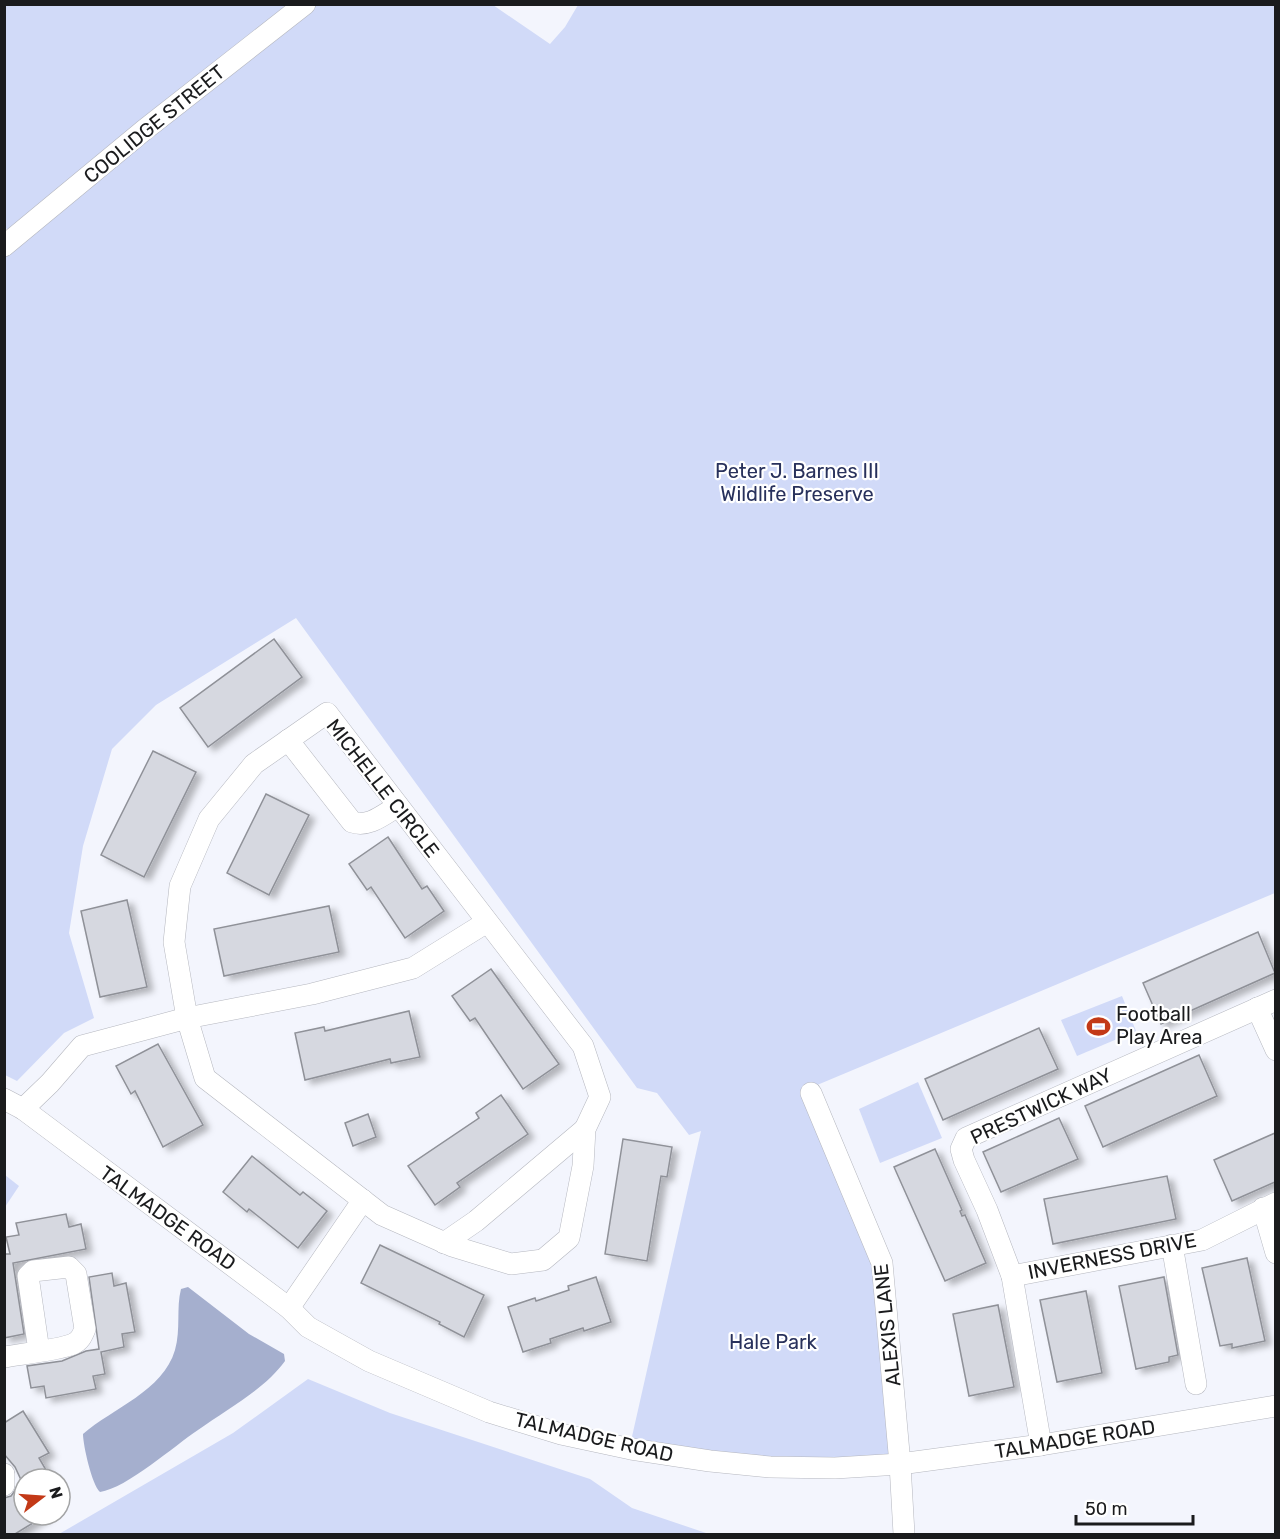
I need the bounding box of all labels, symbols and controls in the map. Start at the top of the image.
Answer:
street label: COOLIDGE STREET [79,60,230,188]
park label: Peter J. Barnes III Wildlife Preserve [715,459,879,506]
street label: MICHELLE CIRCLE [321,714,445,862]
place label: Football Play Area [1116,1002,1202,1049]
sports icon: Football Play Area [1085,1013,1111,1039]
street label: PRESTWICK WAY [966,1063,1116,1149]
street label: TALMADGE ROAD [95,1161,241,1275]
street label: INVERNESS DRIVE [1026,1228,1198,1284]
street label: ALEXIS LANE [869,1263,905,1387]
park label: Hale Park [729,1330,818,1354]
street label: TALMADGE ROAD [512,1407,676,1467]
street label: TALMADGE ROAD [993,1414,1157,1464]
north arrow [12,1467,72,1527]
text: N [45,1484,67,1501]
scale bar [1076,1488,1193,1526]
text: 50 m [1085,1498,1128,1520]

